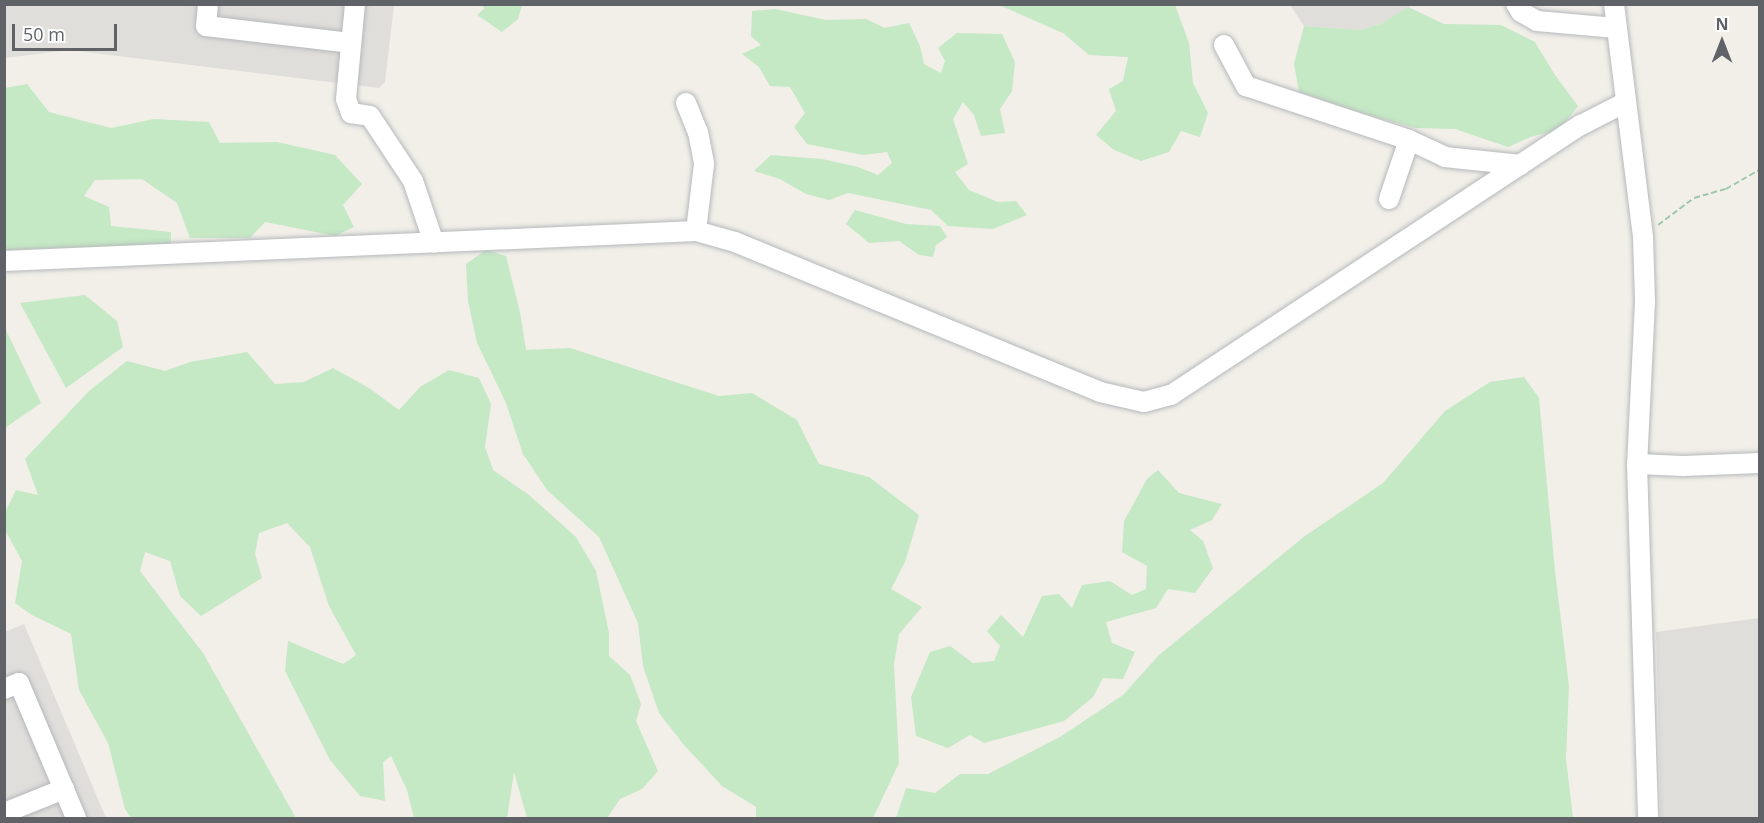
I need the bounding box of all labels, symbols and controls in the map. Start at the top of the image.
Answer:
scale bar [15,12,120,50]
north arrow [1692,12,1752,72]
text: N [1715,13,1729,35]
text: 50 m [23,22,65,46]

